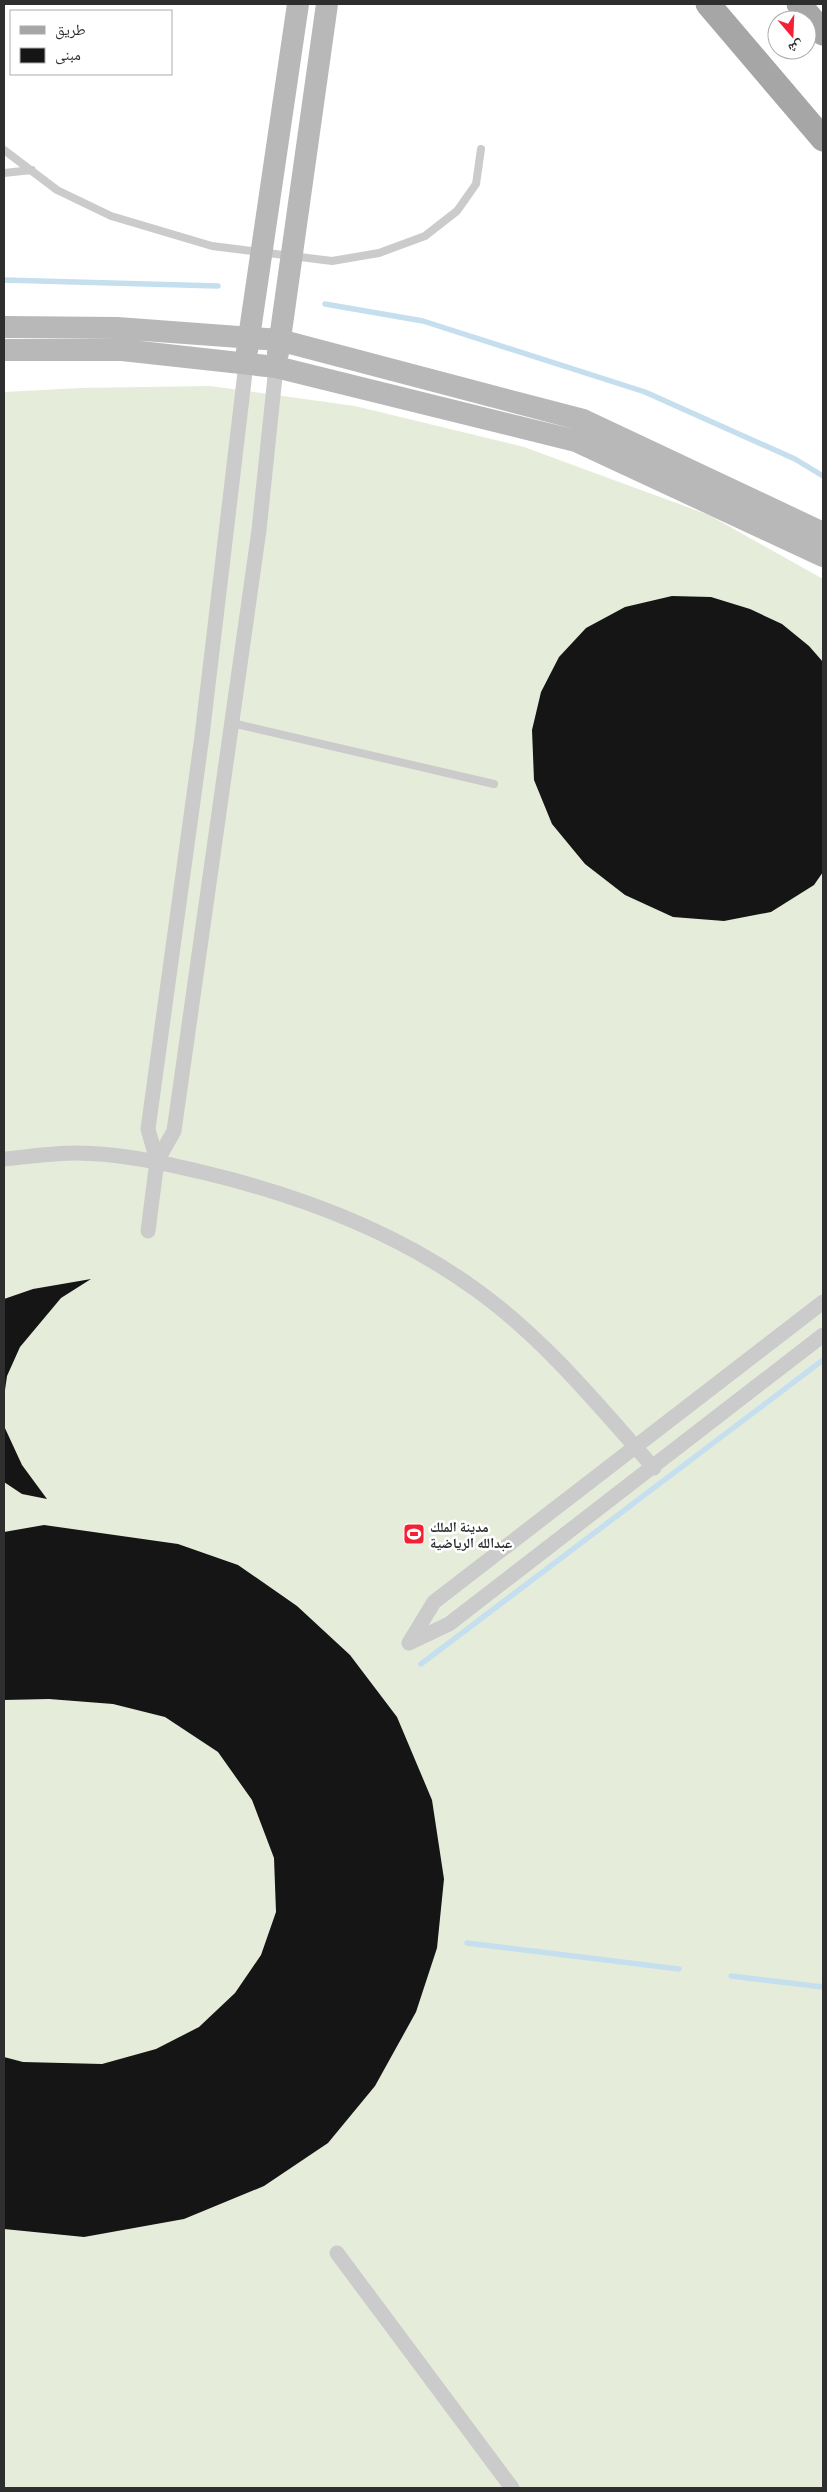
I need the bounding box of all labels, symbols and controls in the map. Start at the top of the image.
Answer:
legend [10,10,172,75]
north arrow [767,10,817,60]
text: طريق [55,18,86,41]
text: ش [786,35,807,60]
text: مبنى [55,43,81,66]
place label: مدينة الملك عبدالله الرياضية [430,1516,512,1553]
sports icon: مدينة الملك عبدالله الرياضية [402,1522,426,1546]

